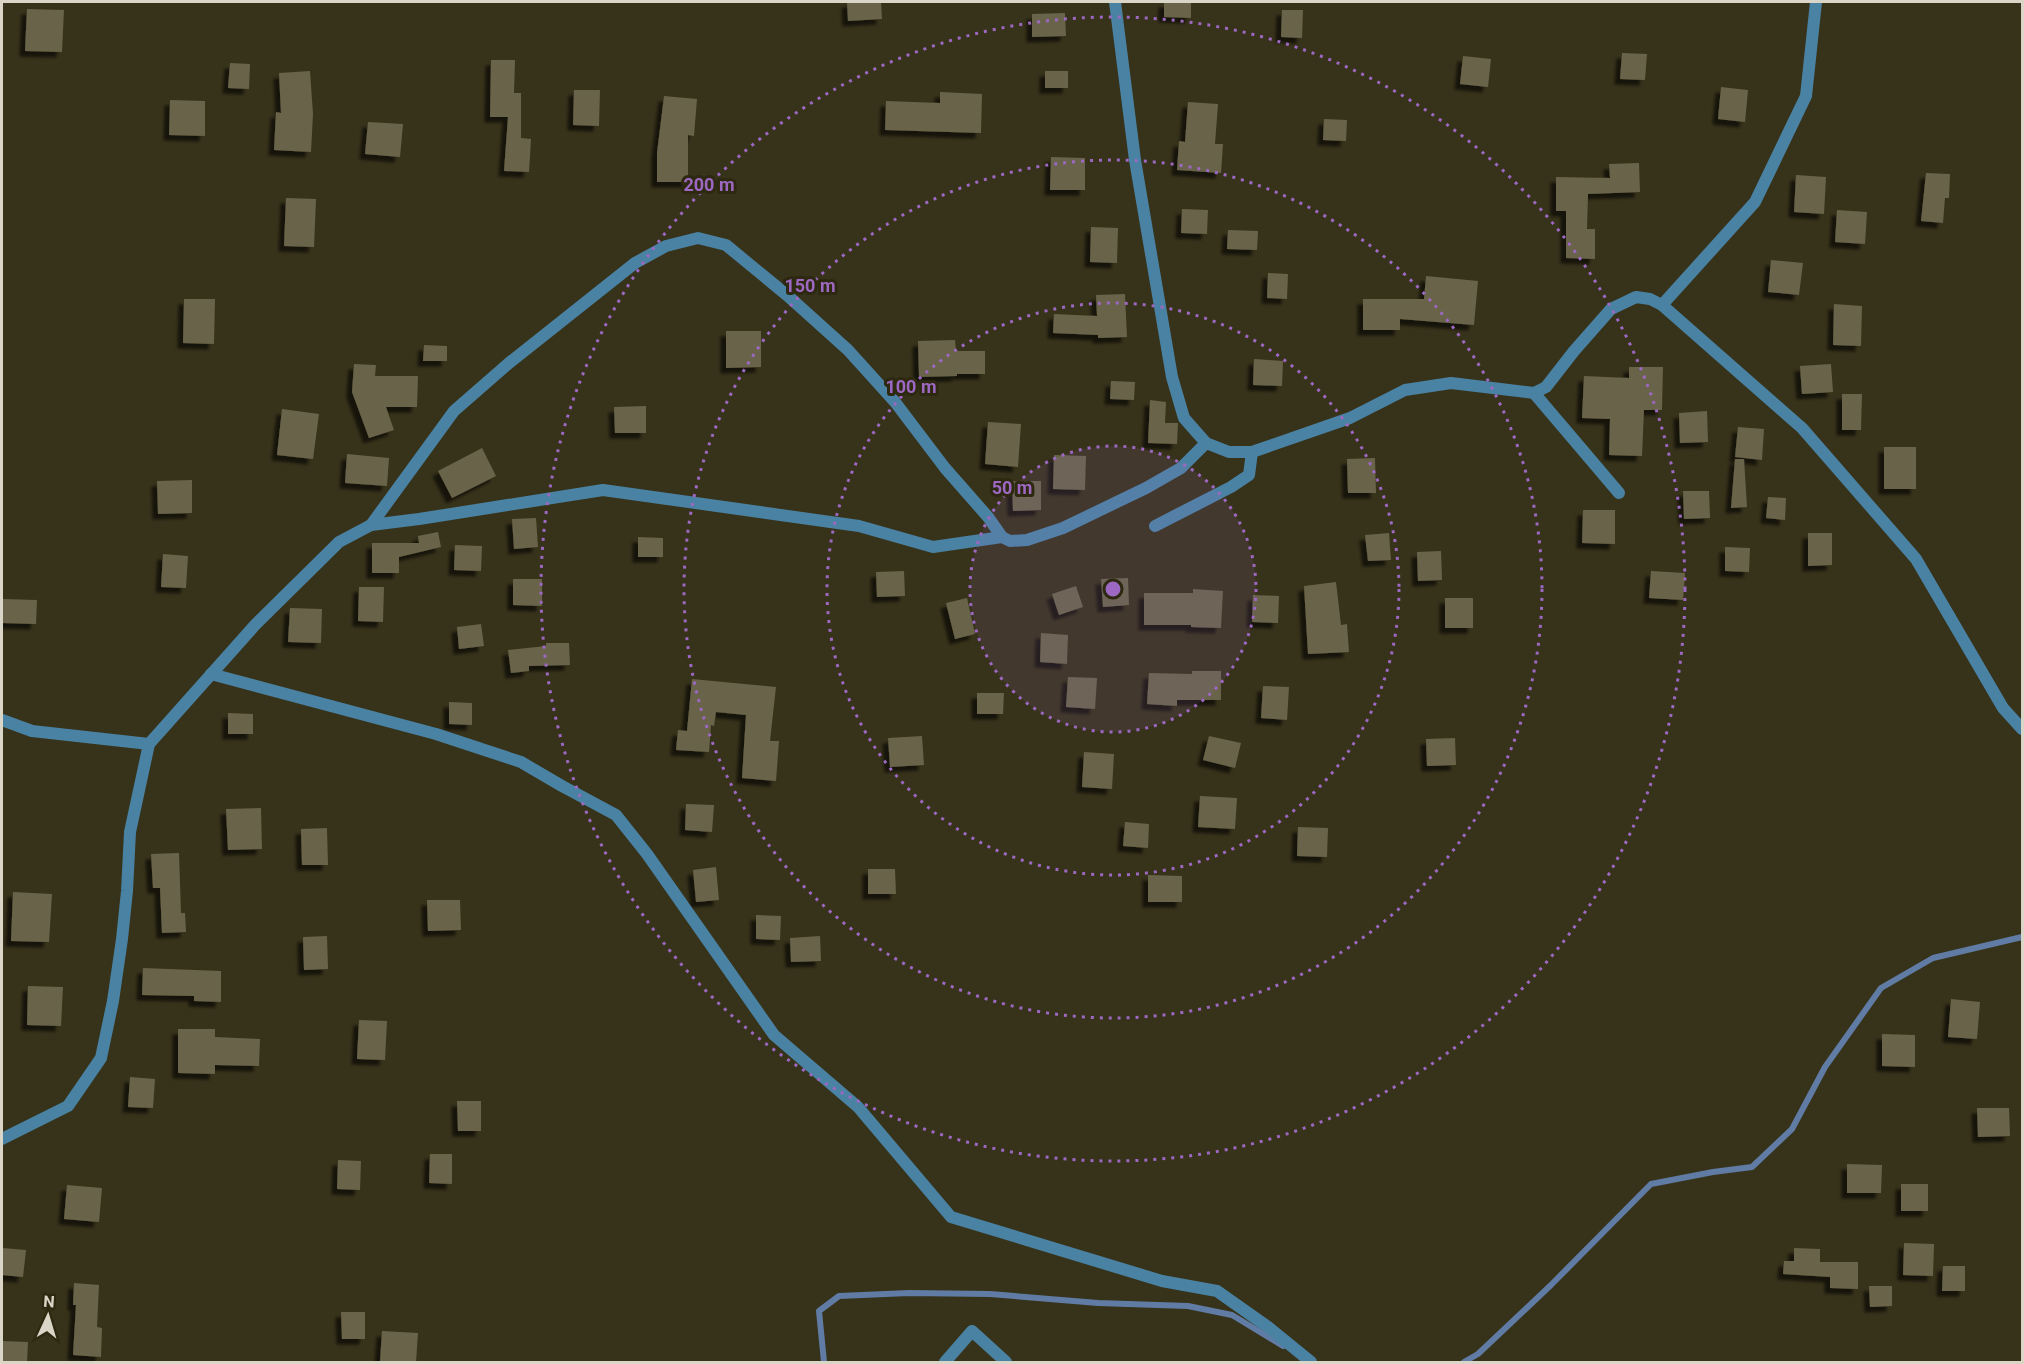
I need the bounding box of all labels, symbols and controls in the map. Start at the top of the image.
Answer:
text: 200 m [683,174,735,195]
text: 150 m [784,275,836,296]
text: 100 m [885,376,937,397]
text: 50 m [992,477,1032,498]
centre of rings [1103,579,1123,599]
north arrow [18,1286,78,1346]
text: N [43,1292,55,1311]

